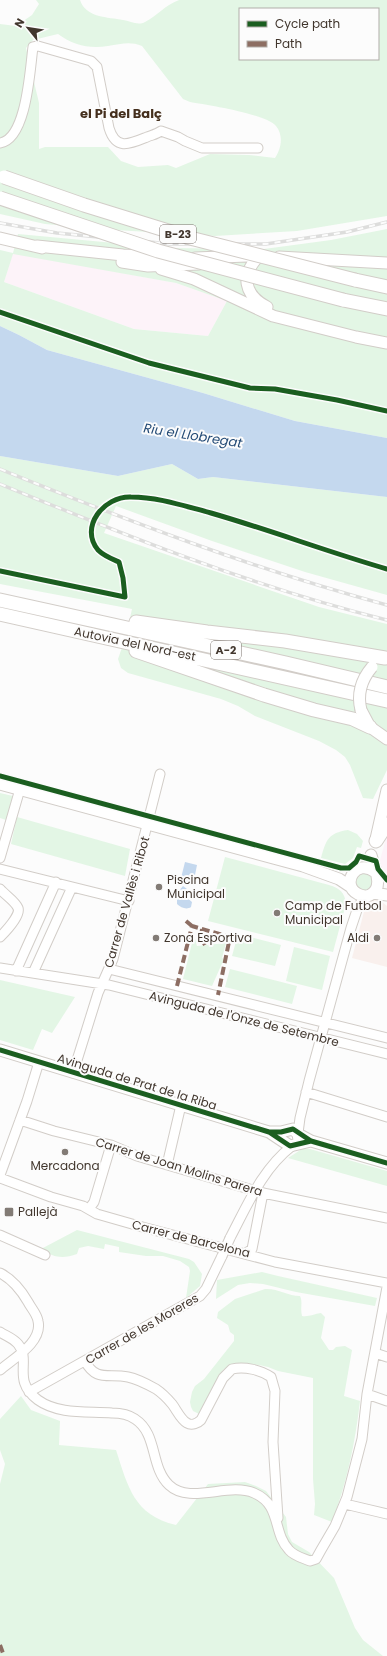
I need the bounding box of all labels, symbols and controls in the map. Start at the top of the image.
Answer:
north arrow [8,8,48,48]
legend [239,8,379,60]
text: N [10,15,28,31]
text: Cycle path [275,15,340,32]
text: Path [275,35,302,52]
district label: el Pi del Balç [80,104,162,123]
road number: B-23 [160,225,196,243]
water label: Riu el Llobregat [142,418,244,453]
street label: Autovia del Nord-est [73,622,197,665]
road number: A-2 [211,641,241,659]
street label: Carrer de Vallès i Ribot [100,834,153,969]
place label: Piscina Municipal [167,871,225,902]
marker: Piscina Municipal [154,882,164,892]
place label: Camp de Futbol Municipal [285,897,382,928]
marker: Camp de Futbol Municipal [272,908,282,918]
place label: Zona Esportiva [164,929,252,946]
place label: Aldi [347,929,369,946]
marker: Zona Esportiva [151,933,161,943]
marker: Aldi [372,933,382,943]
street label: Avinguda de l'Onze de Setembre [147,987,341,1050]
street label: Avinguda de Prat de la Riba [55,1049,219,1114]
street label: Carrer de Joan Molins Parera [94,1133,265,1200]
marker: Mercadona [60,1147,70,1157]
place label: Mercadona [30,1157,100,1174]
place label: Pallejà [18,1203,58,1220]
marker: Pallejà [3,1206,15,1218]
street label: Carrer de Barcelona [130,1216,252,1261]
street label: Carrer de les Moreres [82,1289,202,1368]

